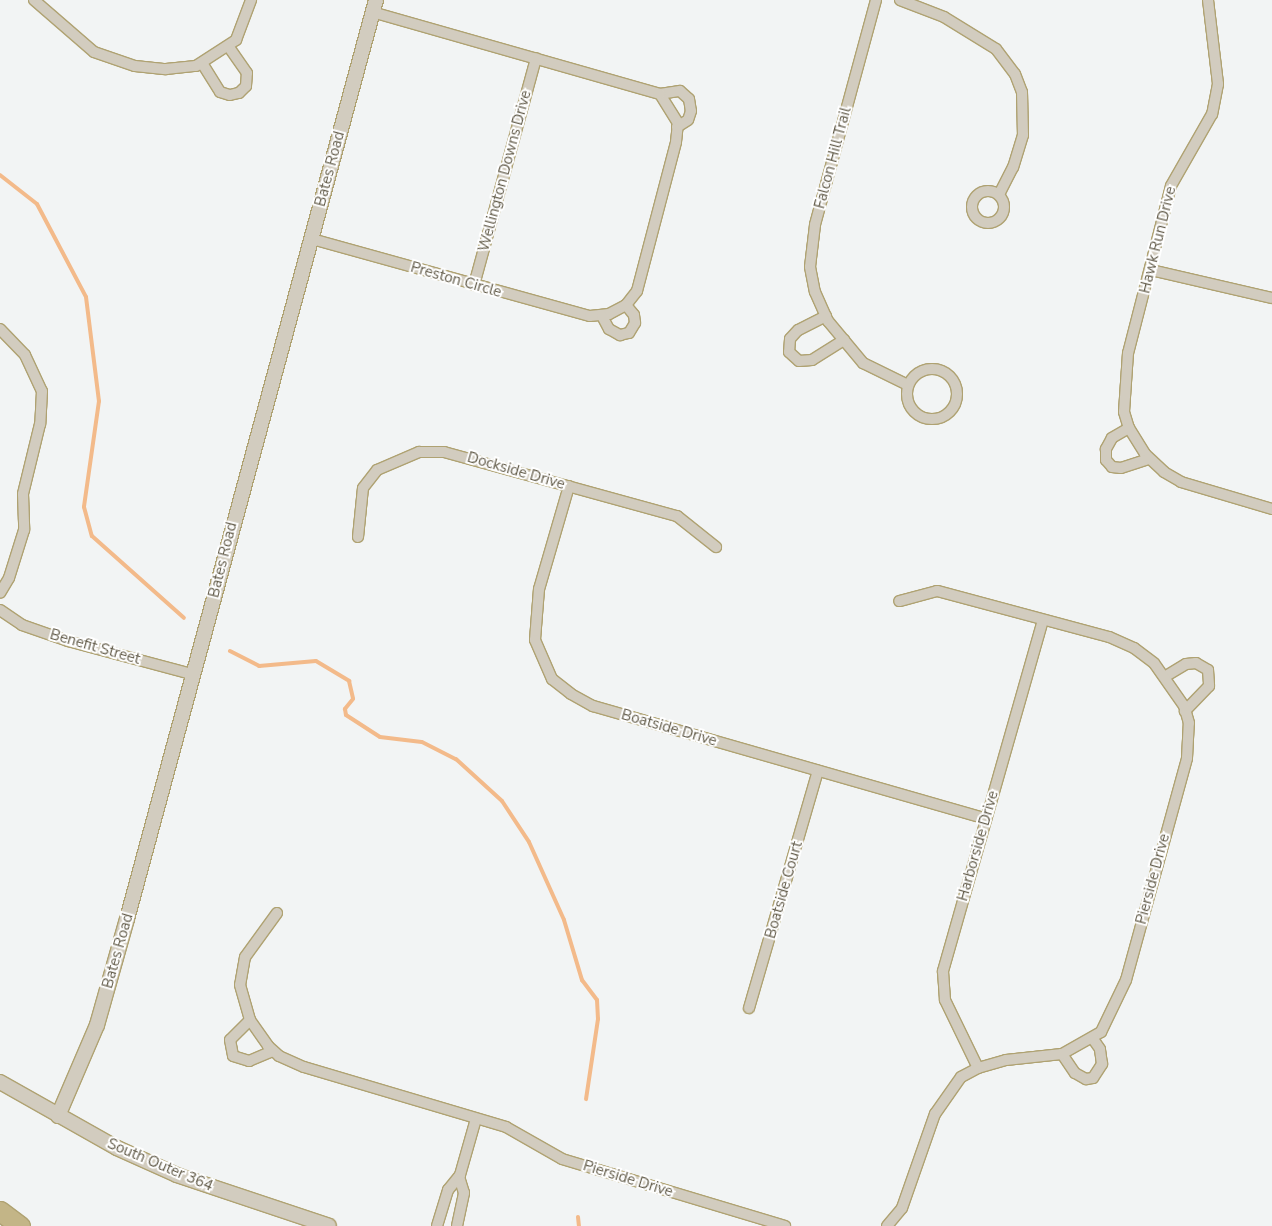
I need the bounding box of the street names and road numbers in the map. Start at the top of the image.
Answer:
street label: Wellington Downs Drive [475,88,535,254]
street label: Falcon Hill Trail [811,105,855,211]
street label: Bates Road [311,129,349,209]
street label: Hawk Run Drive [1136,185,1180,295]
street label: Preston Circle [408,258,504,302]
street label: Dockside Drive [465,448,567,494]
street label: Bates Road [205,520,241,600]
street label: Benefit Street [48,626,142,668]
street label: Boatside Drive [619,706,719,750]
street label: Harborside Drive [954,789,1002,903]
street label: Pierside Drive [1132,832,1174,926]
street label: Boatside Court [762,839,806,941]
street label: Bates Road [99,911,137,991]
street label: South Outer 364 [105,1135,215,1195]
street label: Pierside Drive [581,1157,675,1201]

